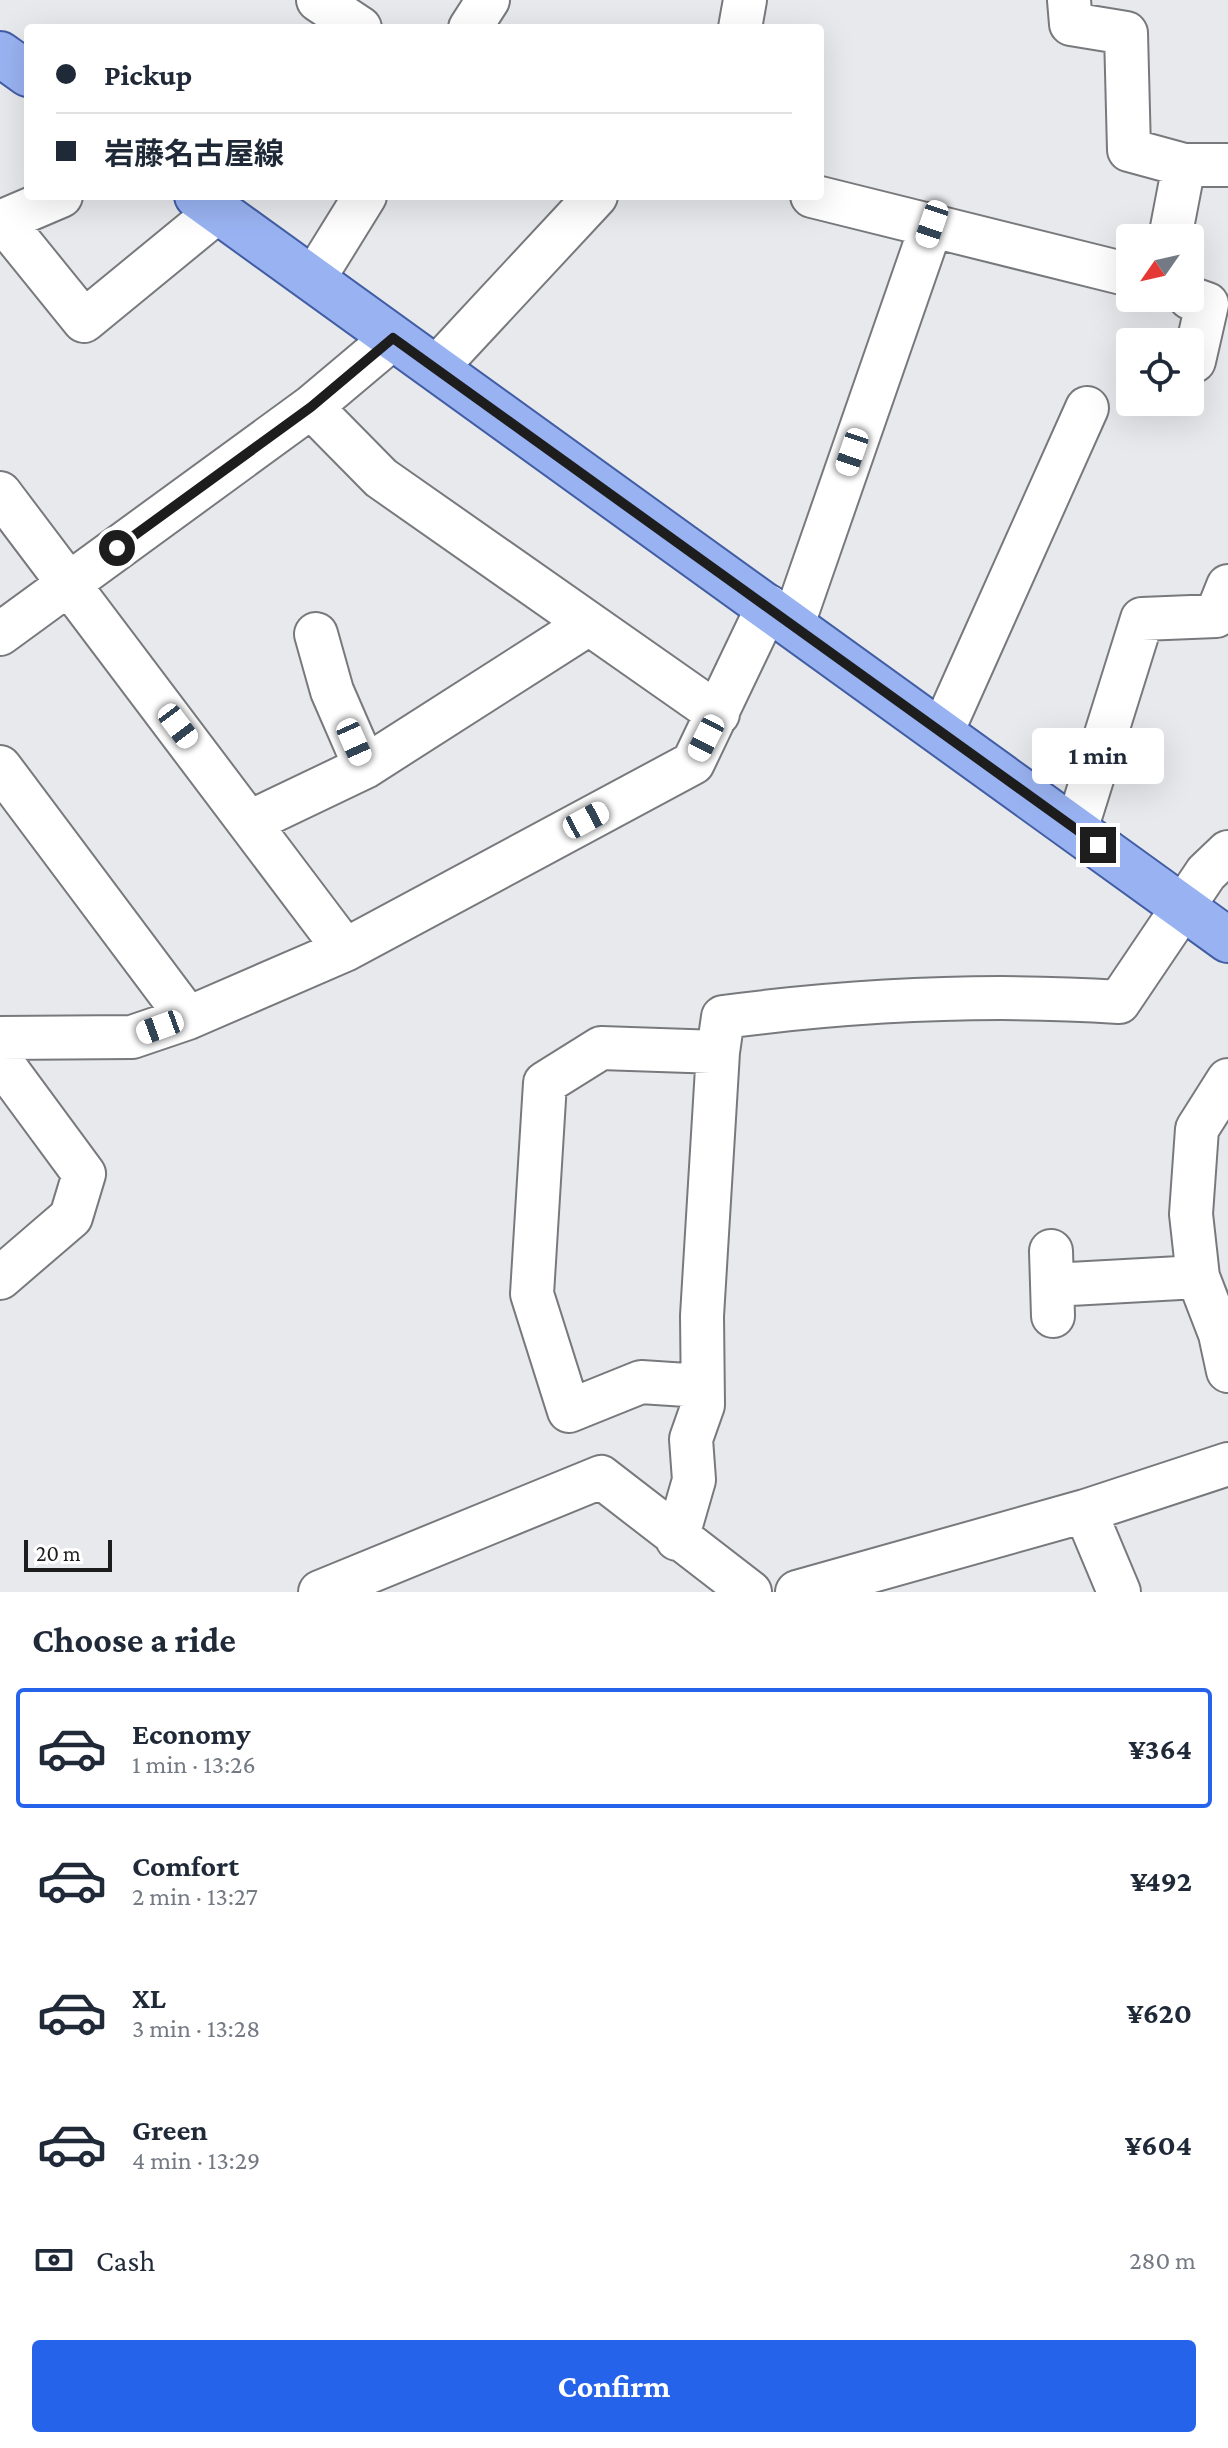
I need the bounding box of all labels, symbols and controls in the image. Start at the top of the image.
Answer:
text: Pickup [104,58,192,91]
text: 岩藤名古屋線 [104,137,284,170]
car [913,197,951,251]
north arrow [1116,224,1204,312]
map controls [1116,224,1204,416]
button: locate [1116,328,1204,416]
car [833,425,871,479]
route start [99,530,135,566]
car [154,700,202,752]
car [684,711,728,765]
car [333,715,375,769]
callout: 1 min [1032,729,1164,785]
text: 1 min [1068,741,1128,770]
car [559,798,613,842]
route end [1080,827,1116,863]
car [133,1008,187,1046]
scale bar [24,1536,112,1572]
text: 20 m [36,1541,81,1566]
text: Choose a ride [32,1620,236,1660]
icon: car [36,1712,108,1784]
text: Economy [132,1717,251,1750]
text: ¥364 [1129,1732,1192,1765]
text: 1 min · 13:26 [132,1750,256,1779]
icon: car [36,1844,108,1916]
text: Comfort [132,1849,239,1882]
text: ¥492 [1130,1864,1192,1897]
text: 2 min · 13:27 [132,1882,258,1911]
icon: car [36,1976,108,2048]
text: XL [132,1981,166,2014]
text: ¥620 [1126,1996,1192,2029]
text: 3 min · 13:28 [132,2014,260,2043]
icon: car [36,2108,108,2180]
text: Green [132,2113,208,2146]
text: ¥604 [1125,2128,1192,2161]
text: 4 min · 13:29 [132,2146,260,2175]
icon: cash [32,2238,76,2282]
text: Cash [96,2244,155,2277]
text: 280 m [1129,2246,1196,2275]
button: Confirm [32,2340,1196,2432]

